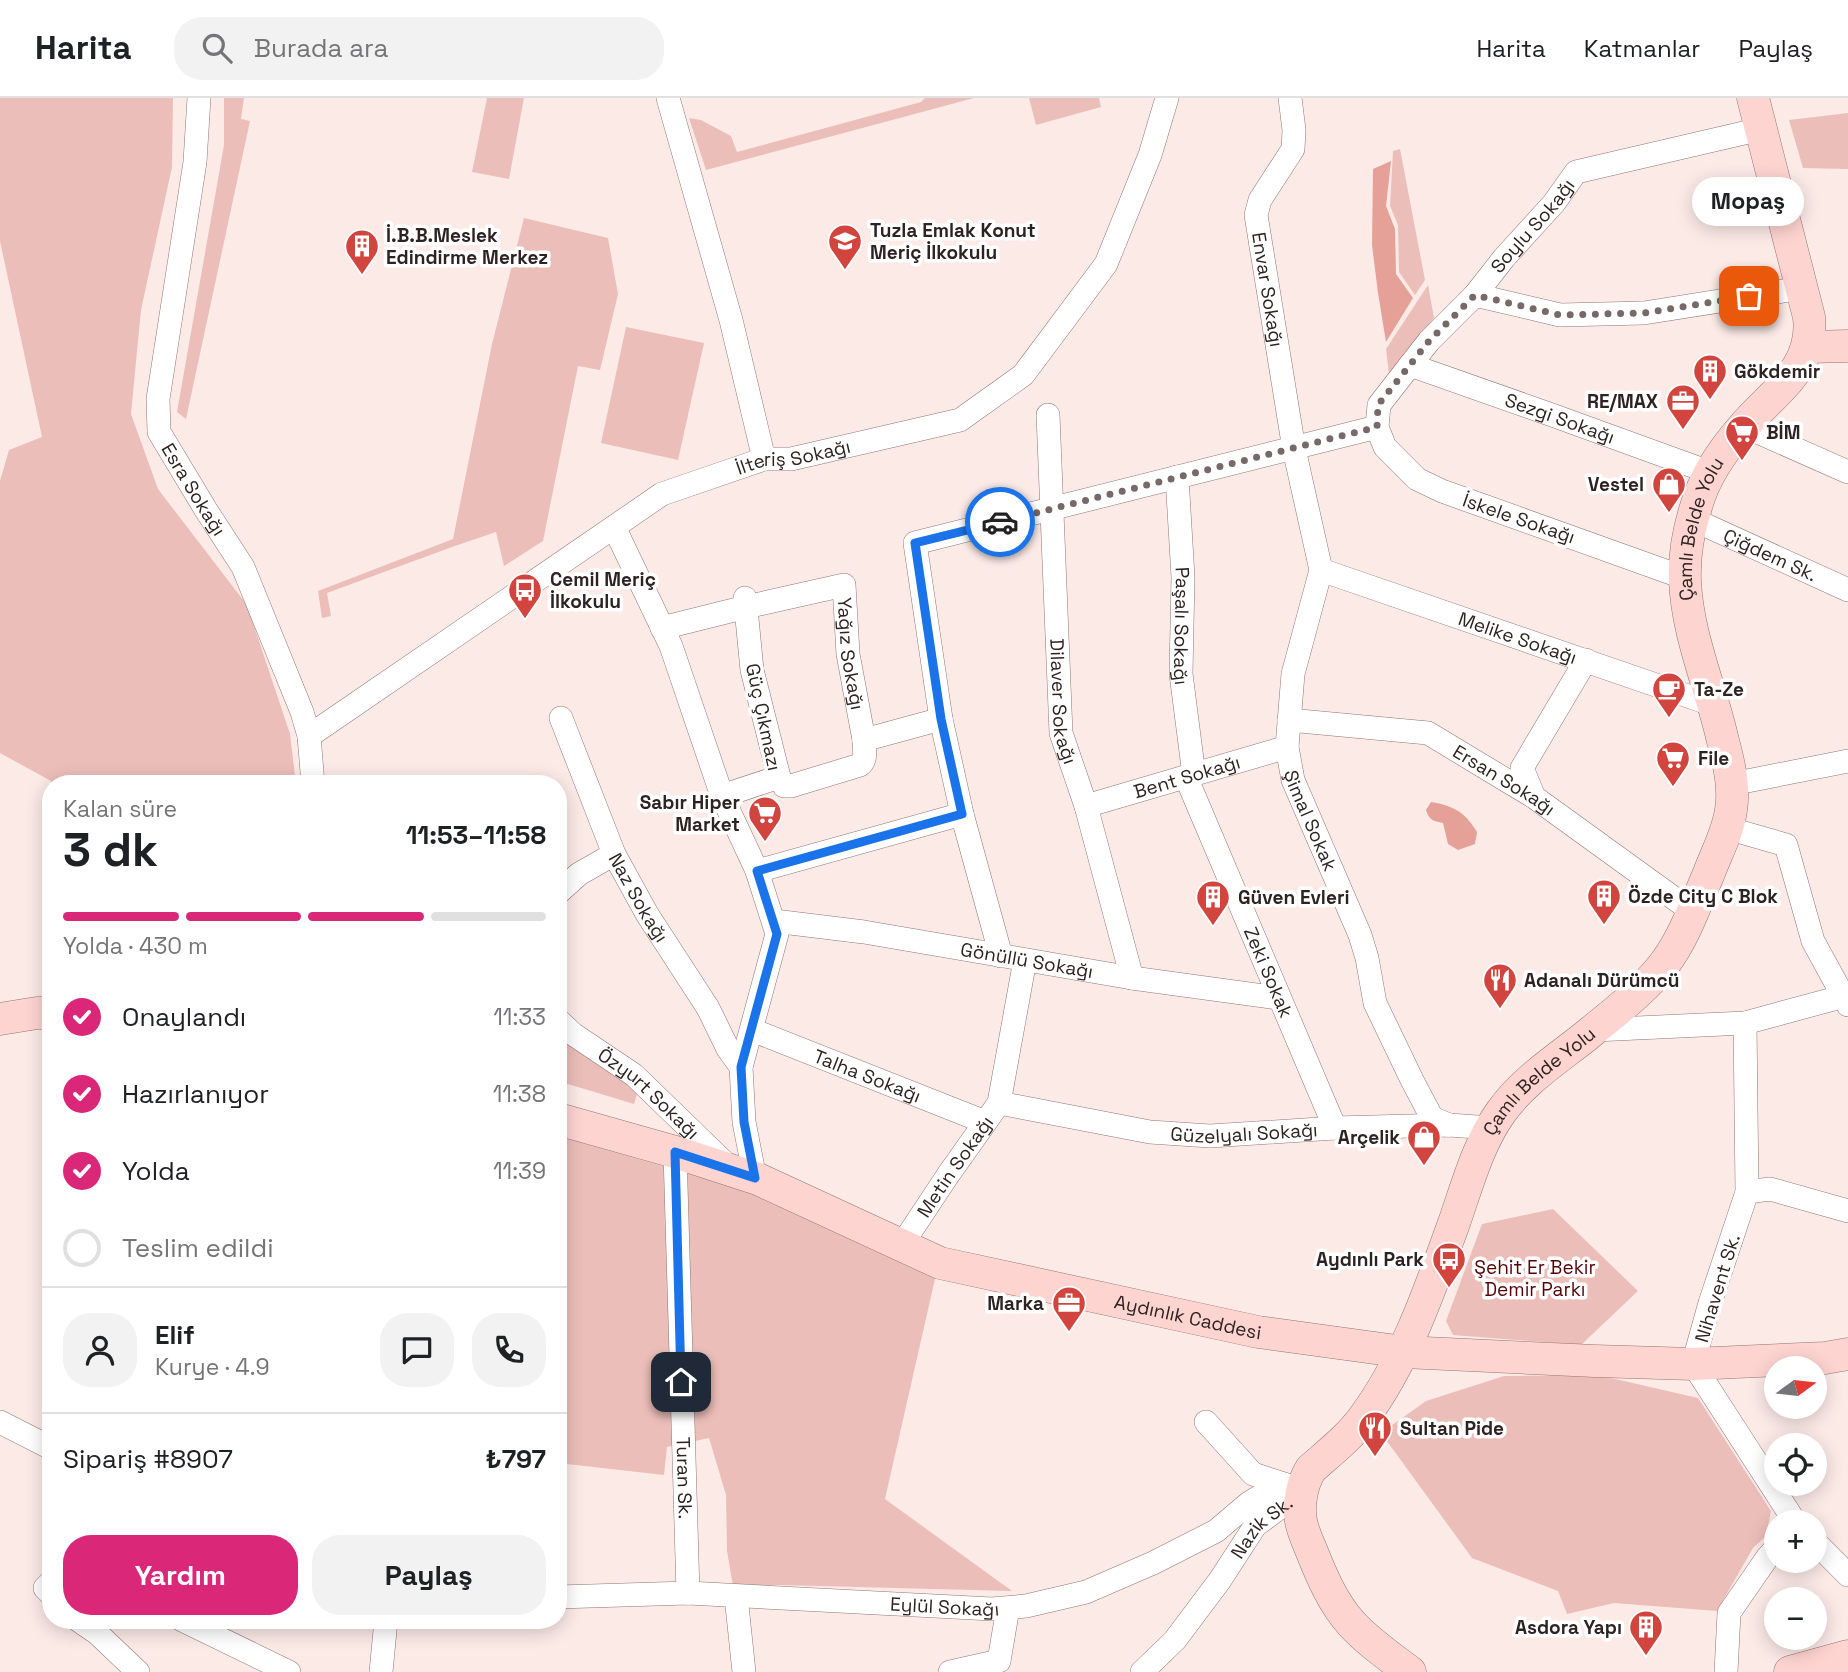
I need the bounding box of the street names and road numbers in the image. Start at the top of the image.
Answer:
street label: Soylu Sokağı [1485,174,1580,278]
street label: Envar Sokağı [1246,230,1289,349]
street label: Sezgi Sokağı [1502,387,1618,450]
street label: İlteriş Sokağı [733,434,853,481]
street label: Esra Sokağı [156,439,231,541]
street label: Çamlı Belde Yolu [1673,452,1729,602]
street label: İskele Sokağı [1459,488,1578,549]
street label: Çiğdem Sk. [1719,523,1821,587]
street label: Paşalı Sokağı [1167,566,1195,686]
street label: Yağız Sokağı [832,597,870,712]
street label: Melike Sokağı [1455,606,1580,670]
street label: Dilaver Sokağı [1044,638,1083,767]
street label: Güç Çıkmazı [740,661,787,773]
street label: Ersan Sokağı [1448,739,1560,821]
street label: Bent Sokağı [1131,749,1243,804]
street label: Şimal Sokak [1278,768,1343,875]
street label: Naz Sokağı [603,849,674,947]
street label: Zeki Sokak [1238,923,1299,1022]
street label: Gönüllü Sokağı [959,937,1095,984]
street label: Çamlı Belde Yolu [1477,1021,1601,1140]
street label: Özyurt Sokağı [593,1042,705,1145]
street label: Talha Sokağı [810,1044,925,1108]
street label: Metin Sokağı [911,1111,999,1222]
street label: Güzelyalı Sokağı [1170,1117,1318,1149]
street label: Nihavent Sk. [1689,1231,1746,1345]
street label: Aydınlık Caddesi [1112,1289,1263,1345]
street label: Turan Sk. [670,1436,698,1519]
street label: Nazik Sk. [1225,1490,1298,1564]
street label: Eylül Sokağı [889,1592,1000,1622]

